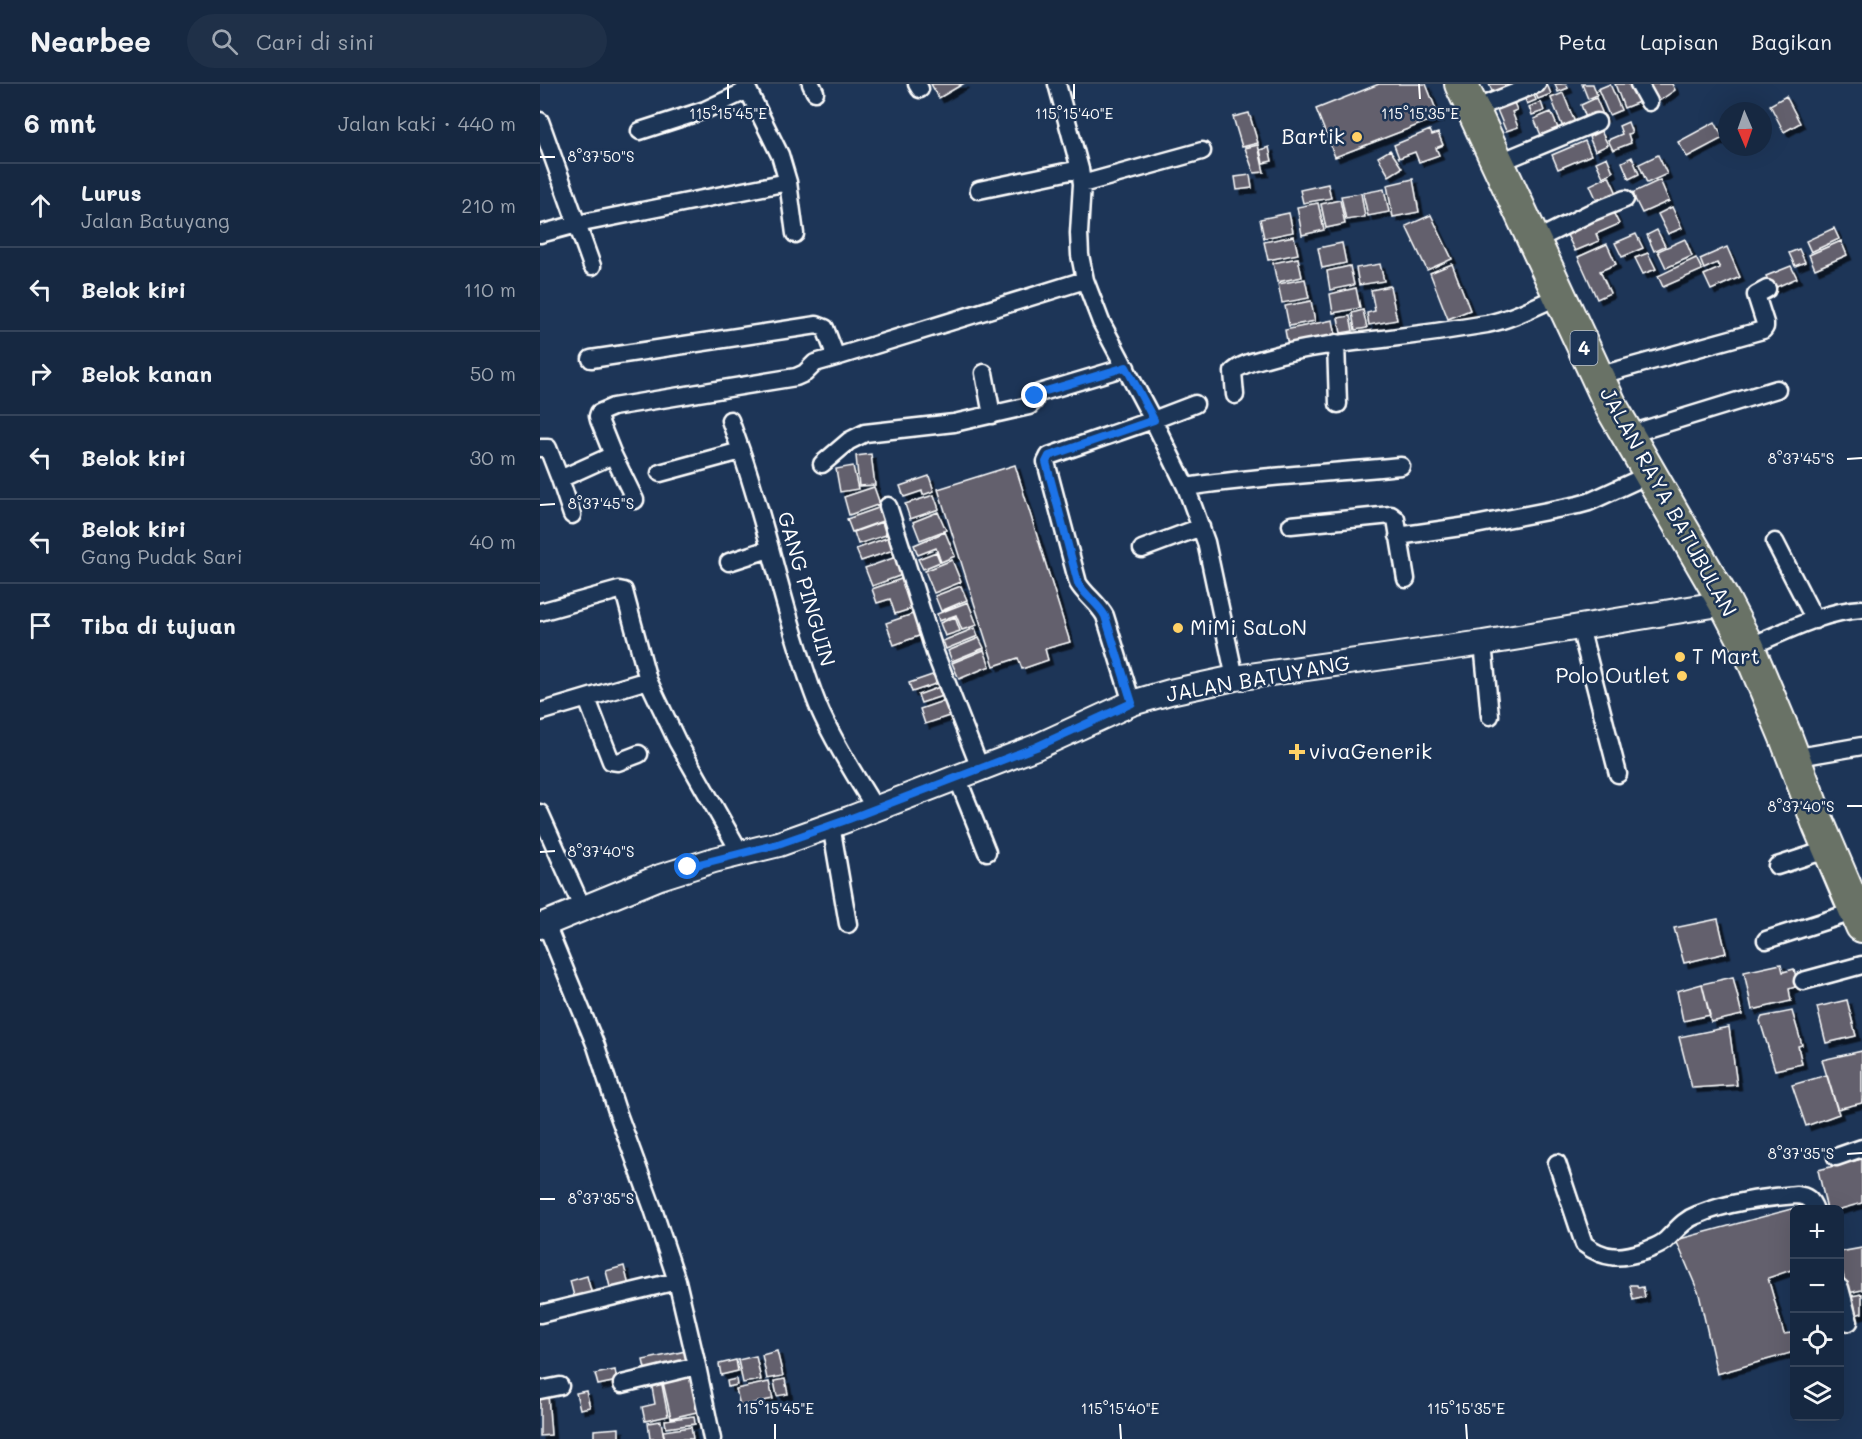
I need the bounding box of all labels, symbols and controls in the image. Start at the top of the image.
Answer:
search box [187,14,607,68]
text: Nearbee [30,23,151,59]
icon: search [208,25,241,58]
text: Cari di sini [256,27,374,56]
text: Peta [1559,28,1607,55]
text: Lapisan [1640,28,1718,55]
text: Bagikan [1751,28,1832,55]
north arrow [1718,102,1772,156]
text: 115°15'45"E [689,103,767,123]
text: 115°15'40"E [1035,103,1114,123]
text: 115°15'35"E [1381,103,1459,123]
text: 6 mnt [24,106,96,140]
text: Jalan kaki · 440 m [338,110,516,136]
place label: Bartik [1282,122,1345,149]
marker: Bartik [1350,130,1364,144]
text: 8°37'50"S [567,146,635,166]
text: Lurus [81,178,142,207]
icon: ahead [24,189,57,222]
text: 210 m [461,192,516,218]
text: Jalan Batuyang [81,207,230,233]
icon: left [24,273,57,306]
text: Belok kiri [81,275,186,304]
text: 110 m [463,276,516,302]
road number: 4 [1570,331,1598,365]
icon: right [24,357,57,390]
text: Belok kanan [81,359,212,388]
text: 50 m [470,360,516,386]
route end [1021,382,1047,408]
street label: JALAN RAYA BATUBULAN [1595,382,1744,621]
icon: left [24,441,57,474]
text: Belok kiri [81,443,186,472]
text: 30 m [470,444,516,470]
text: 8°37'45"S [1768,448,1834,468]
text: 8°37'45"S [568,493,634,513]
street label: GANG PINGUIN [772,508,842,669]
text: Belok kiri [81,514,186,543]
icon: left [24,525,57,558]
text: 40 m [470,528,516,554]
text: Gang Pudak Sari [81,543,243,569]
icon: arrive [24,609,57,642]
text: Tiba di tujuan [81,611,236,640]
place label: MiMi SaLoN [1190,613,1307,640]
marker: MiMi SaLoN [1171,621,1185,635]
place label: T Mart [1692,642,1760,669]
street label: JALAN BATUYANG [1164,648,1352,707]
marker: T Mart [1673,650,1687,664]
place label: Polo Outlet [1555,661,1670,688]
marker: Polo Outlet [1675,669,1689,683]
place label: vivaGenerik [1309,737,1432,764]
marker: vivaGenerik [1290,745,1304,759]
text: 8°37'40"S [1767,796,1835,816]
text: 8°37'40"S [567,841,635,861]
route start [674,853,700,879]
text: 8°37'35"S [1768,1143,1834,1163]
text: 8°37'35"S [568,1188,634,1208]
map controls [1790,1205,1844,1421]
button: + [1790,1205,1844,1259]
button: − [1790,1259,1844,1313]
button: locate [1790,1313,1844,1367]
button: layers [1790,1367,1844,1421]
text: 115°15'45"E [736,1398,814,1418]
text: 115°15'40"E [1081,1398,1160,1418]
text: 115°15'35"E [1427,1398,1505,1418]

